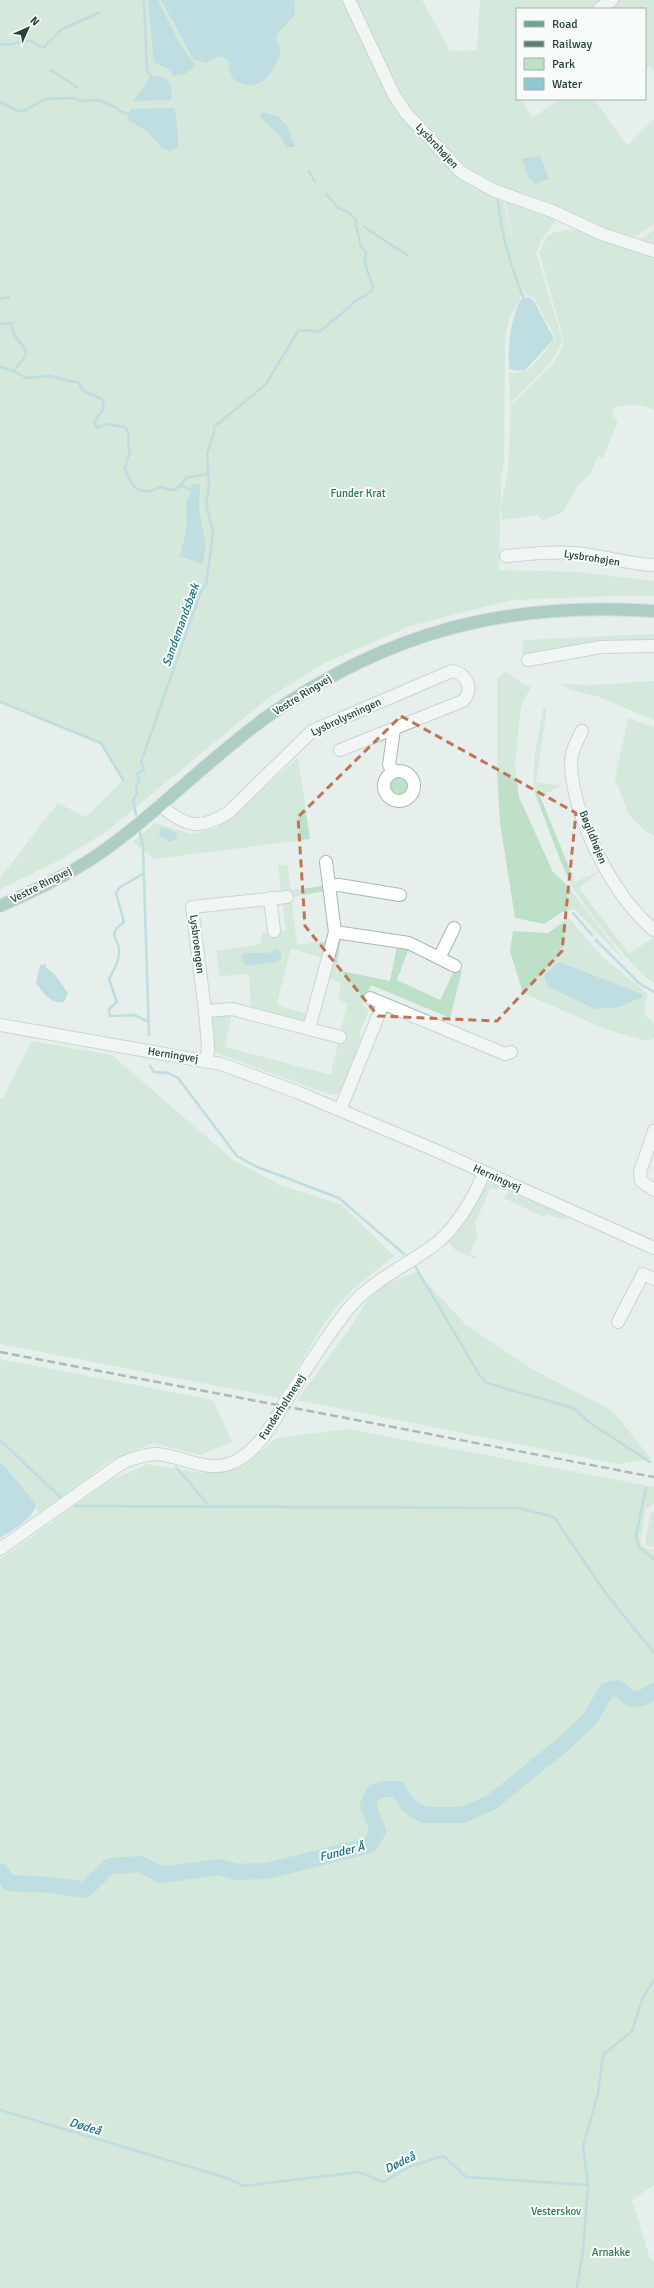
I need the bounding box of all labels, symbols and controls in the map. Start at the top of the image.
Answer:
north arrow [8,8,48,48]
legend [516,8,646,100]
text: N [27,14,42,29]
text: Road [552,17,578,32]
text: Railway [552,37,592,52]
text: Park [552,57,575,72]
text: Water [552,77,583,92]
street label: Lysbrohøjen [413,121,461,171]
park label: Funder Krat [330,487,386,500]
street label: Lysbrohøjen [563,547,621,569]
water label: Sandemandsbæk [159,581,203,669]
street label: Vestre Ringvej [270,672,334,718]
street label: Lysbrolysningen [309,695,383,739]
street label: Bøgildhøjen [576,808,610,866]
street label: Vestre Ringvej [8,864,74,906]
street label: Lysbroengen [187,914,207,974]
street label: Herningvej [147,1045,199,1065]
street label: Herningvej [471,1162,523,1194]
street label: Funderholmevej [256,1372,308,1442]
water label: Funder Å [318,1839,367,1865]
water label: Dødeå [67,2115,104,2139]
water label: Dødeå [382,2149,419,2177]
park label: Vesterskov [531,2205,581,2218]
park label: Arnakke [592,2246,630,2259]

